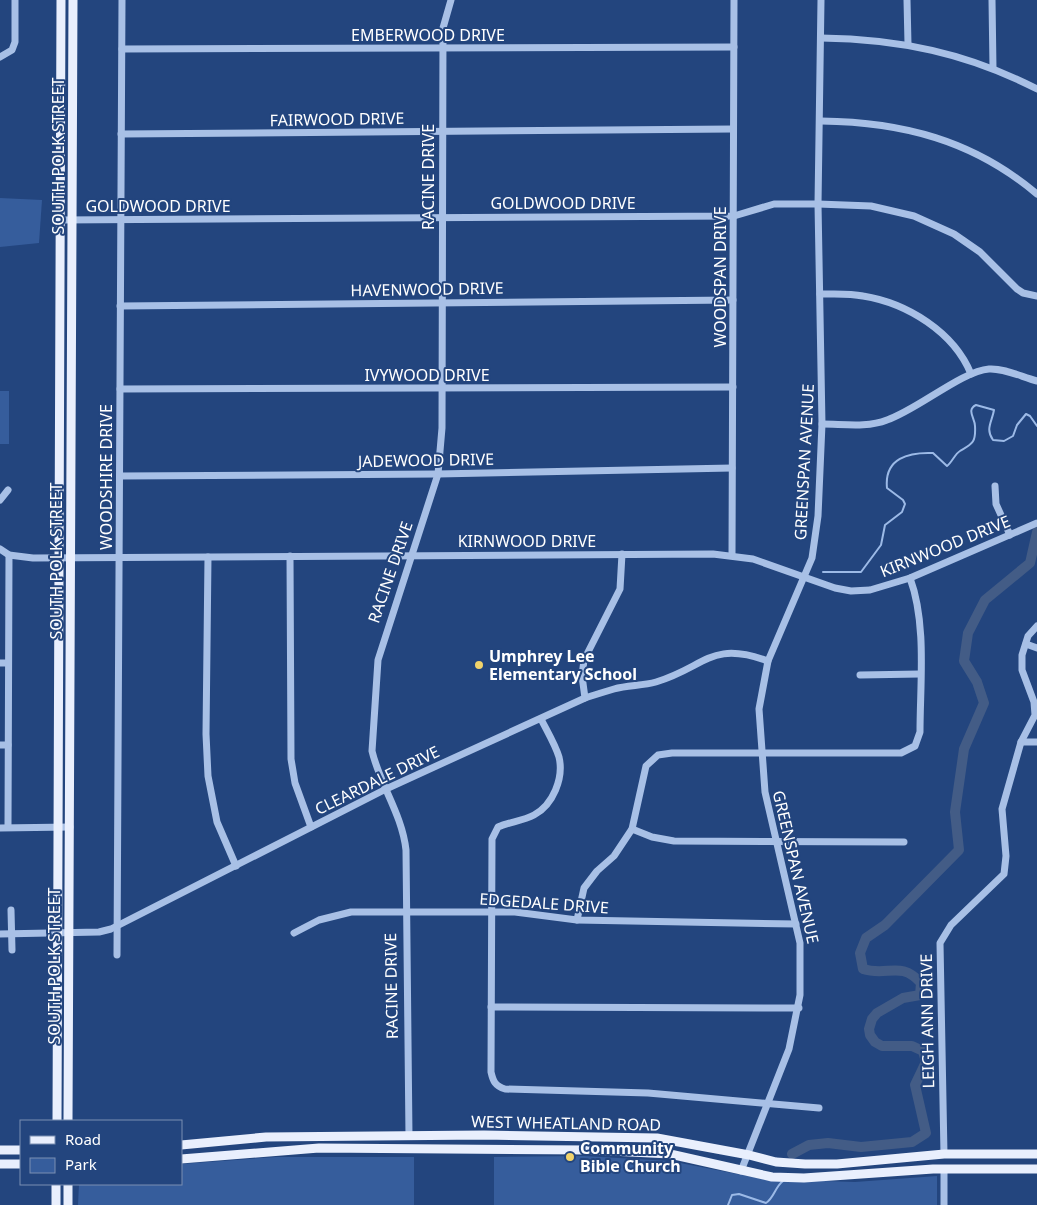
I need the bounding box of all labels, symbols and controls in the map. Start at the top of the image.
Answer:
street label: EMBERWOOD DRIVE [351,24,505,46]
street label: SOUTH POLK STREET [47,77,69,234]
street label: FAIRWOOD DRIVE [269,107,405,131]
street label: RACINE DRIVE [417,124,439,230]
street label: GOLDWOOD DRIVE [490,192,636,214]
street label: GOLDWOOD DRIVE [85,195,231,217]
street label: WOODSPAN DRIVE [709,206,731,348]
street label: HAVENWOOD DRIVE [350,277,504,301]
street label: IVYWOOD DRIVE [364,364,490,386]
street label: GREENSPAN AVENUE [789,383,819,541]
street label: WOODSHIRE DRIVE [95,404,117,550]
street label: JADEWOOD DRIVE [356,448,494,472]
street label: SOUTH POLK STREET [45,482,67,639]
street label: KIRNWOOD DRIVE [877,510,1013,582]
street label: RACINE DRIVE [362,518,418,626]
street label: KIRNWOOD DRIVE [458,530,596,552]
place label: Umphrey Lee Elementary School [489,645,637,685]
marker: Umphrey Lee Elementary School [473,659,485,671]
street label: CLEARDALE DRIVE [311,740,443,820]
street label: GREENSPAN AVENUE [768,788,824,946]
street label: SOUTH POLK STREET [43,887,65,1044]
street label: EDGEDALE DRIVE [479,888,609,918]
street label: RACINE DRIVE [379,933,403,1039]
street label: LEIGH ANN DRIVE [915,954,939,1088]
street label: WEST WHEATLAND ROAD [471,1110,661,1136]
legend [20,1120,182,1185]
text: Road [65,1129,101,1149]
place label: Community Bible Church [580,1137,681,1177]
marker: Community Bible Church [564,1151,576,1163]
text: Park [65,1154,97,1174]

